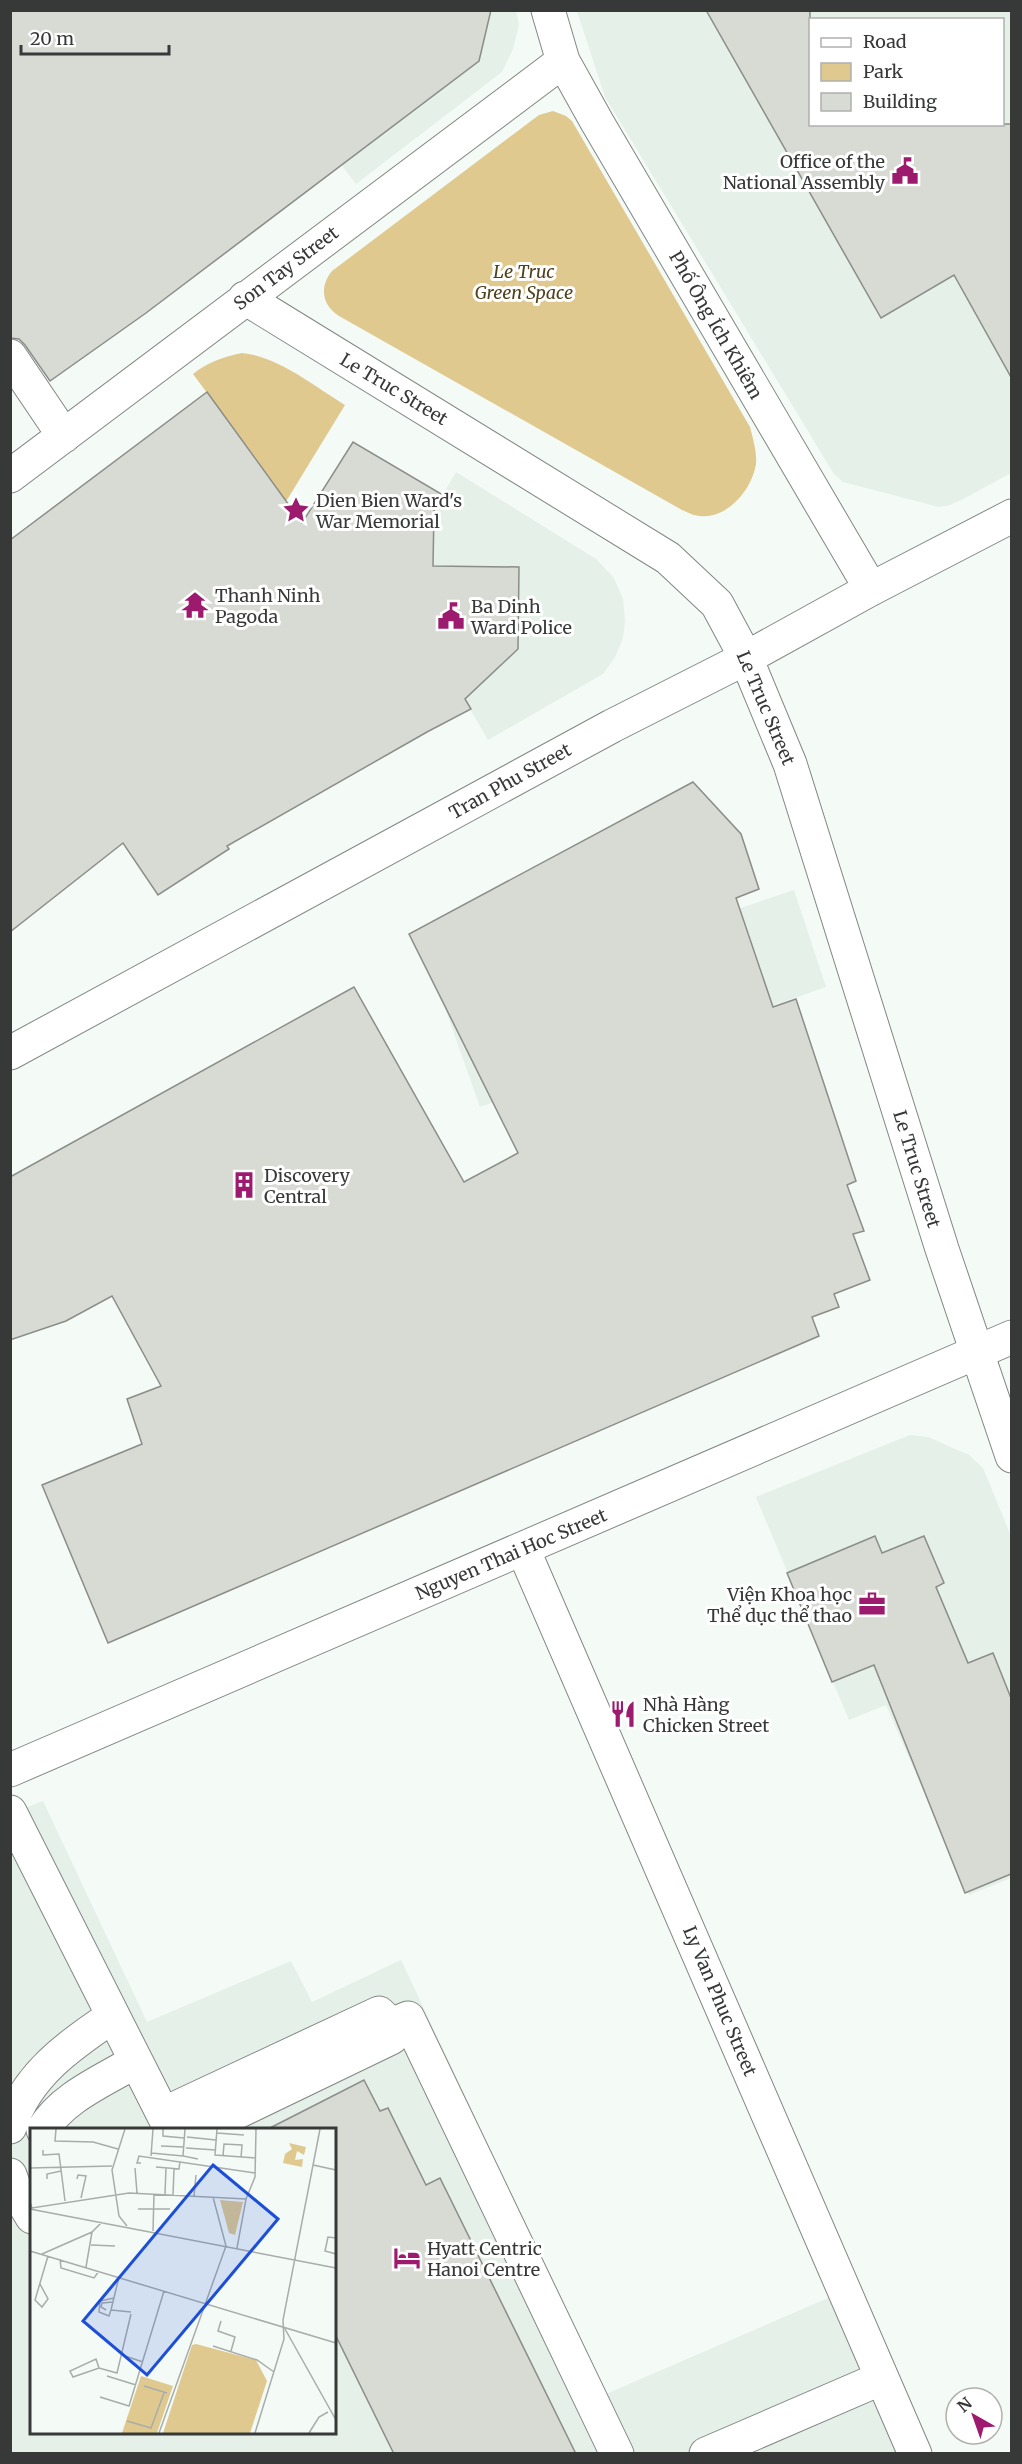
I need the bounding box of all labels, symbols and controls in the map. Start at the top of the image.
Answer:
scale bar [21,18,170,56]
legend [809,18,1004,126]
text: 20 m [30,27,74,50]
text: Road [863,30,907,53]
text: Park [863,60,904,83]
text: Building [863,90,937,113]
place label: Office of the National Assembly [723,150,886,194]
public building icon: Office of the National Assembly [890,156,920,186]
street label: Son Tay Street [229,221,343,315]
street label: Phố Ông Ích Khiêm [664,247,768,403]
park label: Le Truc Green Space [475,260,573,304]
street label: Le Truc Street [336,348,452,430]
place label: Dien Bien Ward's War Memorial [315,489,462,533]
place icon: Dien Bien Ward's War Memorial [281,495,311,525]
place label: Thanh Ninh Pagoda [215,584,321,628]
temple icon: Thanh Ninh Pagoda [180,590,210,620]
place label: Ba Dinh Ward Police [470,595,572,639]
public building icon: Ba Dinh Ward Police [436,601,466,631]
street label: Le Truc Street [732,648,800,768]
street label: Tran Phu Street [445,738,575,824]
street label: Le Truc Street [888,1107,946,1231]
place label: Discovery Central [264,1164,350,1208]
building icon: Discovery Central [229,1170,259,1200]
street label: Nguyen Thai Hoc Street [412,1503,610,1605]
place label: Viện Khoa học Thể dục thể thao [707,1583,852,1627]
office icon: Viện Khoa học Thể dục thể thao [857,1589,887,1619]
place label: Nhà Hàng Chicken Street [643,1693,769,1737]
restaurant icon: Nhà Hàng Chicken Street [608,1699,638,1729]
street label: Ly Van Phuc Street [678,1923,762,2079]
inset map [30,2128,336,2434]
place label: Hyatt Centric Hanoi Centre [427,2237,542,2281]
hotel icon: Hyatt Centric Hanoi Centre [392,2243,422,2273]
north arrow [944,2386,1004,2446]
text: N [953,2393,976,2416]

